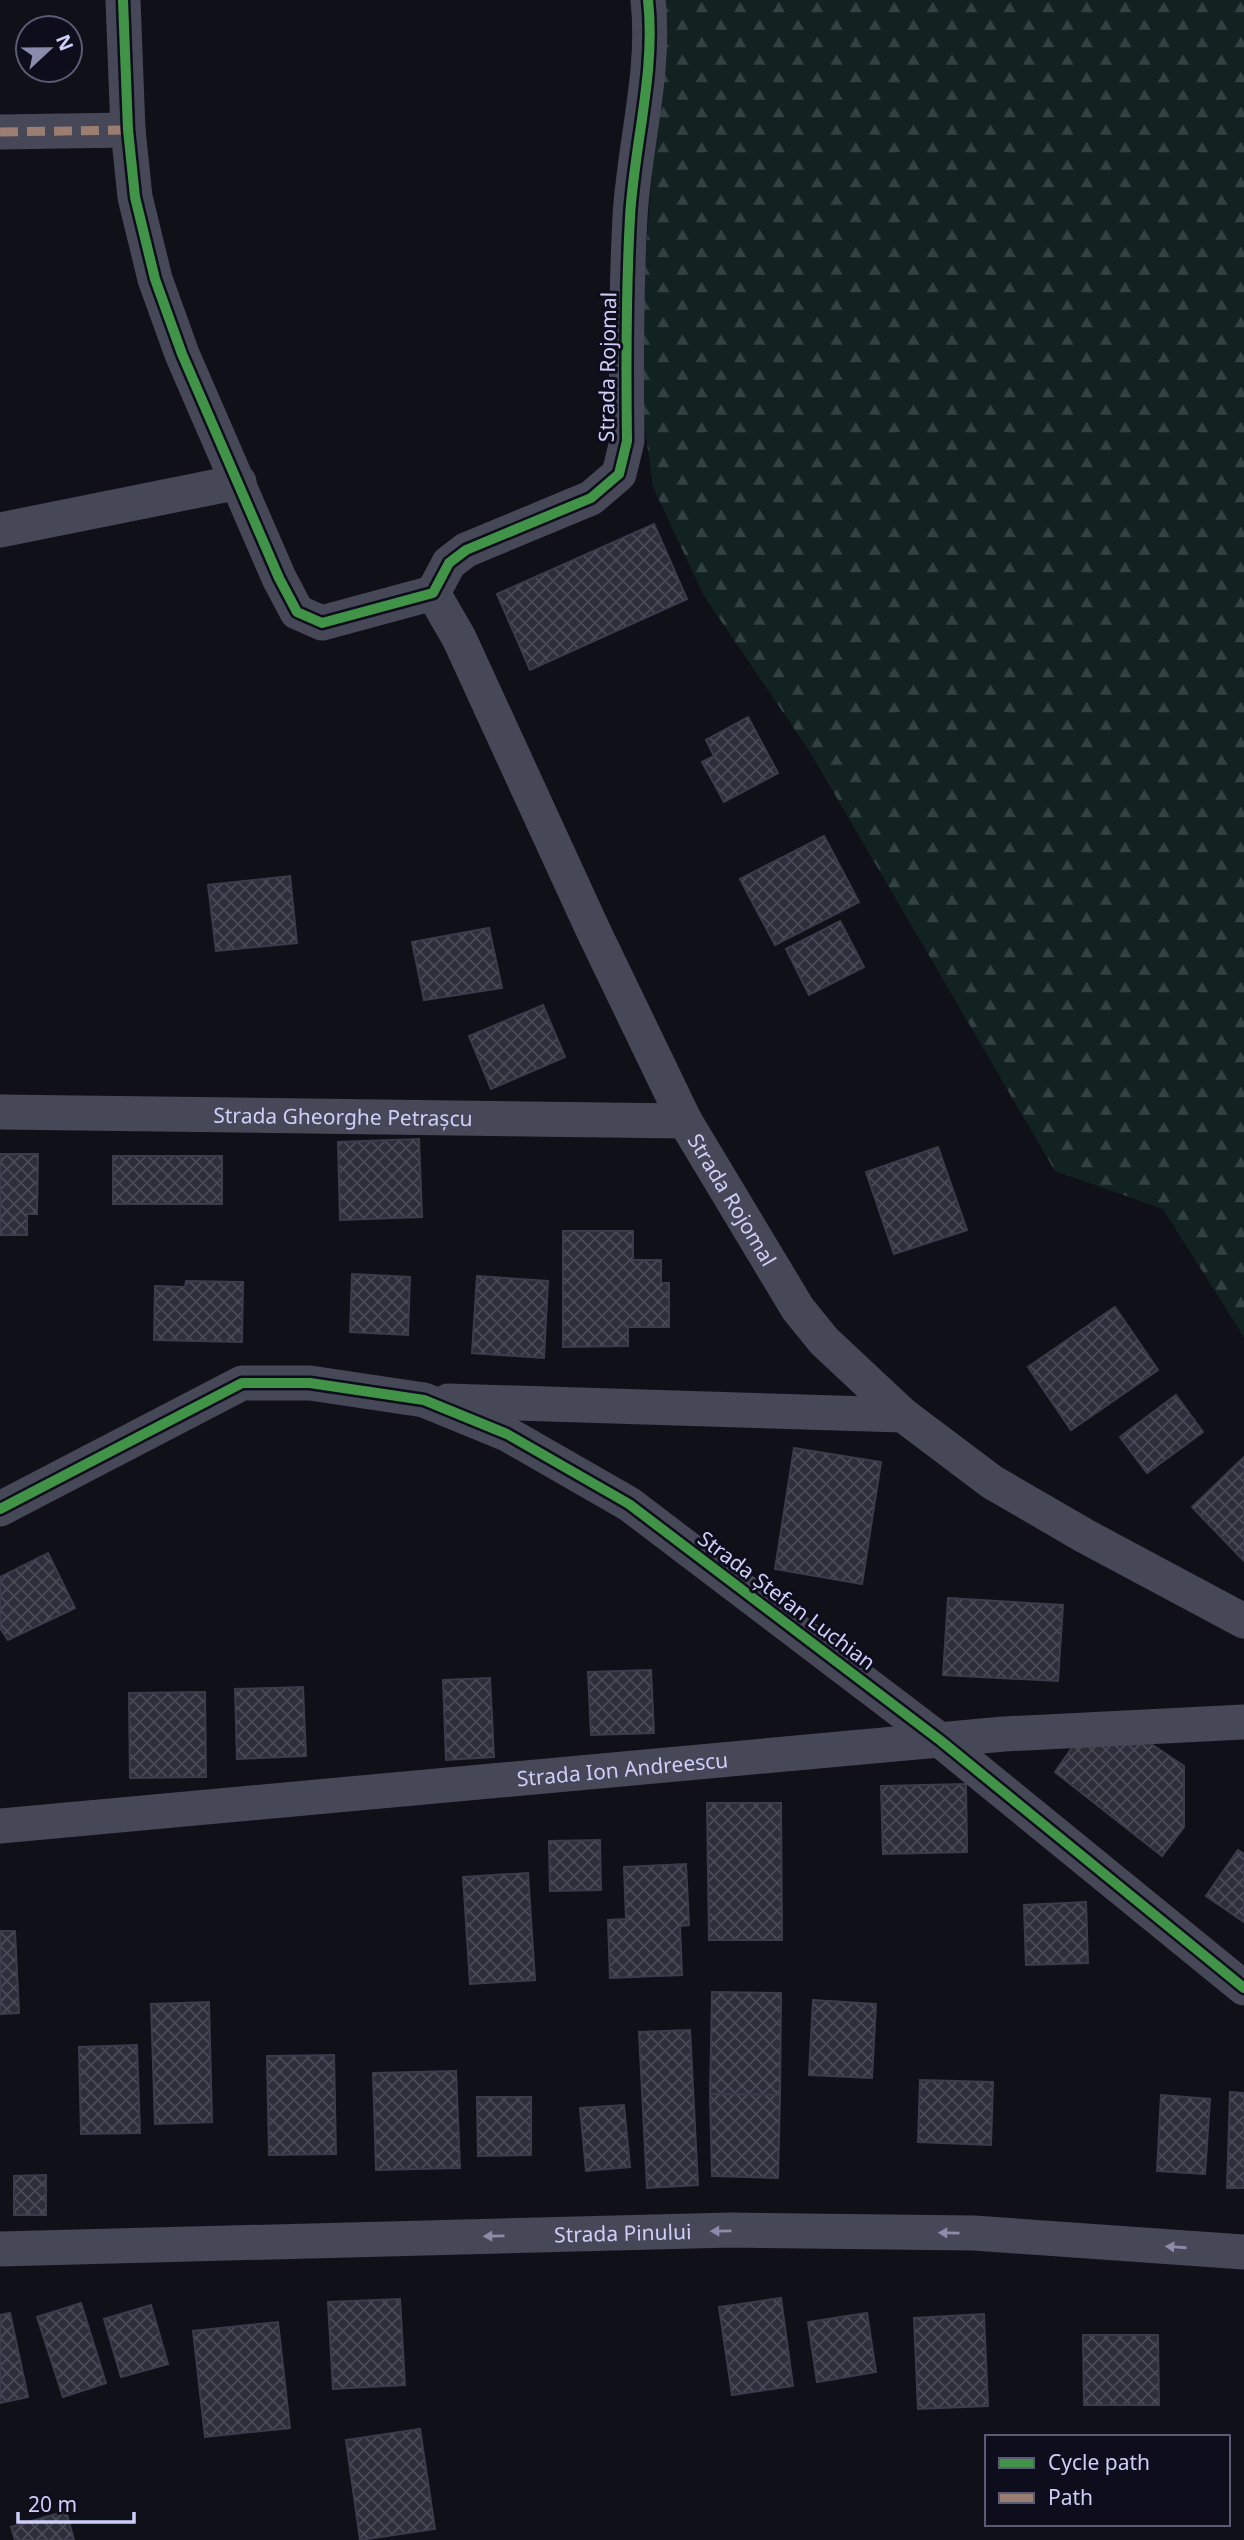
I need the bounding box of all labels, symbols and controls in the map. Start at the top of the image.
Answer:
north arrow [14,14,84,84]
text: N [50,31,80,55]
street label: Strada Rojomal [592,292,622,442]
street label: Strada Gheorghe Petrașcu [213,1101,473,1132]
street label: Strada Rojomal [682,1128,783,1271]
street label: Strada Ștefan Luchian [693,1524,881,1676]
street label: Strada Ion Andreescu [516,1745,729,1793]
street label: Strada Pinului [554,2217,692,2249]
one-way arrow [710,2225,732,2236]
one-way arrow [938,2227,960,2238]
one-way arrow [483,2231,505,2242]
one-way arrow [1165,2241,1187,2252]
legend [985,2435,1230,2526]
text: Cycle path [1048,2448,1150,2476]
scale bar [18,2480,133,2524]
text: Path [1048,2483,1093,2511]
text: 20 m [28,2490,77,2518]

